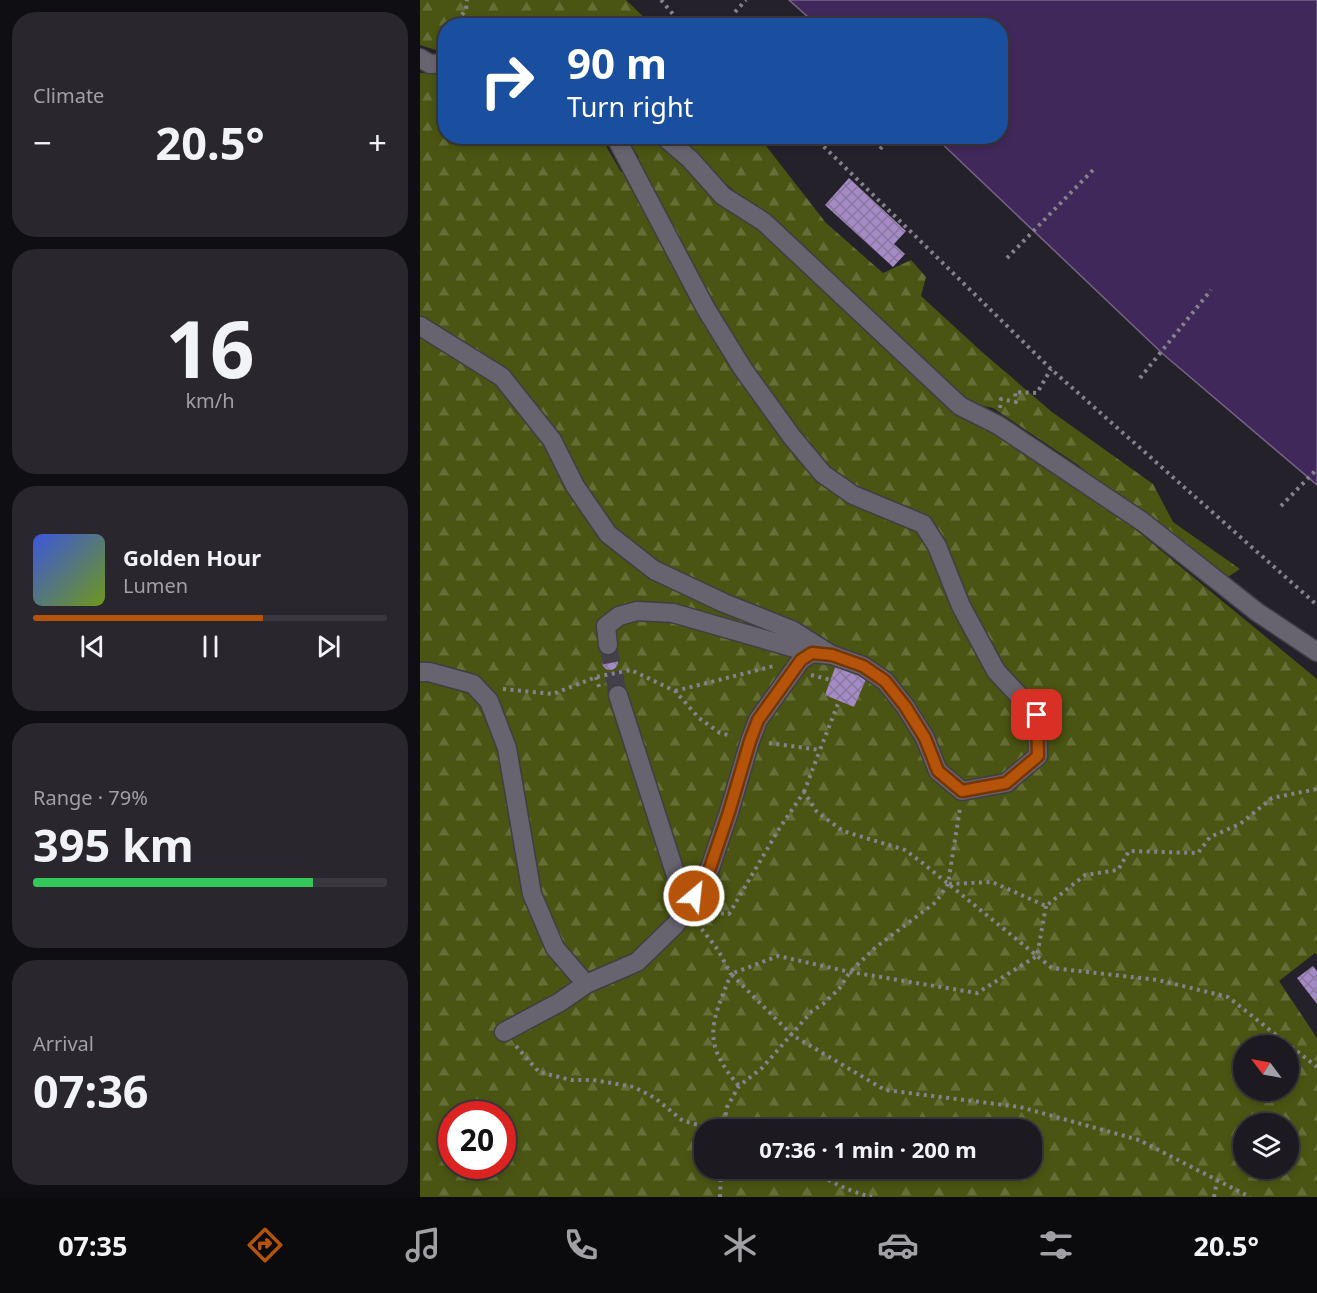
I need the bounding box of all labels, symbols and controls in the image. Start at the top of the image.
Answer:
text: 90 m [567,34,667,91]
icon: right [468,42,546,120]
text: Climate [33,82,104,109]
text: Turn right [567,88,693,125]
text: 20.5° [156,112,264,173]
text: − [33,120,52,165]
text: + [368,120,387,165]
text: 16 [165,295,255,401]
text: km/h [185,387,235,414]
text: Golden Hour [123,542,261,572]
text: Lumen [123,572,188,599]
icon: previous [76,630,109,663]
icon: pause [194,630,227,663]
icon: next [312,630,345,663]
pin [1011,689,1062,740]
icon: arrive [1020,698,1053,731]
text: Range · 79% [33,784,148,811]
text: 395 km [33,814,194,875]
position arrow [662,864,726,928]
text: Arrival [33,1030,94,1057]
north arrow [1233,1035,1299,1101]
map controls [1233,1035,1299,1179]
text: 07:36 [33,1060,149,1121]
speed limit sign: 20 [438,1101,516,1179]
button: layers [1233,1113,1299,1179]
text: 07:36 · 1 min · 200 m [759,1134,977,1164]
icon: directions [244,1224,286,1266]
icon: music [402,1224,444,1266]
icon: phone [560,1224,602,1266]
icon: climate [719,1224,761,1266]
icon: car [877,1224,919,1266]
icon: filters [1035,1224,1077,1266]
text: 07:35 [58,1227,128,1264]
text: 20.5° [1193,1227,1259,1264]

